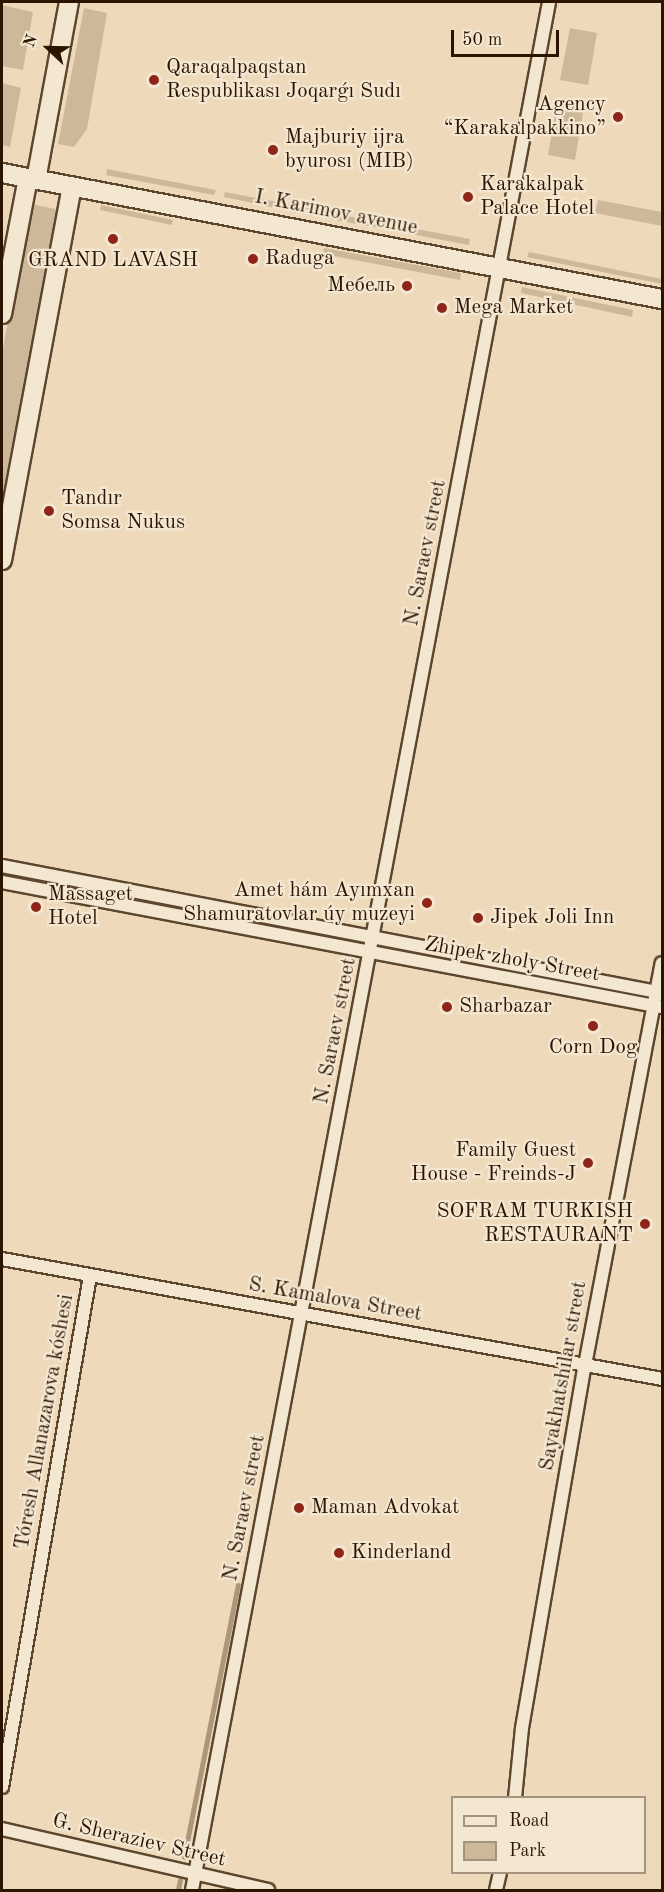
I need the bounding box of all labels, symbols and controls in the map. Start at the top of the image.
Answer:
north arrow [18,18,78,78]
scale bar [454,18,562,56]
text: 50 m [462,31,502,49]
text: N [22,33,41,50]
place label: Qaraqalpaqstan Respublikası Joqarǵı Sudı [166,55,401,105]
marker: Qaraqalpaqstan Respublikası Joqarǵı Sudı [147,73,161,87]
place label: Agency “Karakalpakkino” [444,92,606,142]
marker: Agency “Karakalpakkino” [611,110,625,124]
place label: Majburiy ijra byurosı (MIB) [285,125,414,175]
marker: Majburiy ijra byurosı (MIB) [266,143,280,157]
place label: Karakalpak Palace Hotel [480,172,594,222]
street label: I. Karimov avenue [252,185,420,241]
marker: Karakalpak Palace Hotel [461,190,475,204]
marker: GRAND LAVASH [106,232,120,246]
place label: Raduga [265,246,334,272]
place label: GRAND LAVASH [28,248,198,274]
marker: Raduga [246,252,260,266]
place label: Мебель [327,273,395,299]
marker: Мебель [400,279,414,293]
place label: Mega Market [454,295,573,321]
marker: Mega Market [435,301,449,315]
street label: N. Saraev street [399,478,453,628]
place label: Tandır Somsa Nukus [61,486,185,536]
marker: Tandır Somsa Nukus [42,504,56,518]
place label: Amet hám Ayımxan Shamuratovlar úy muzeyi [183,878,415,928]
place label: Massaget Hotel [48,882,133,932]
marker: Amet hám Ayımxan Shamuratovlar úy muzeyi [420,896,434,910]
marker: Massaget Hotel [29,900,43,914]
place label: Jipek Joli Inn [490,905,614,931]
marker: Jipek Joli Inn [471,911,485,925]
street label: Zhipek zholy Street [422,932,602,988]
street label: N. Saraev street [309,956,363,1106]
place label: Sharbazar [459,994,552,1020]
marker: Sharbazar [440,1000,454,1014]
marker: Corn Dog [586,1019,600,1033]
place label: Corn Dog [549,1035,637,1061]
place label: Family Guest House - Freinds-J [411,1138,576,1188]
marker: Family Guest House - Freinds-J [581,1156,595,1170]
place label: SOFRAM TURKISH RESTAURANT [436,1199,633,1249]
marker: SOFRAM TURKISH RESTAURANT [638,1217,652,1231]
street label: S. Kamalova Street [246,1272,424,1328]
street label: Sayakhatshilar street [535,1279,593,1473]
street label: Tóresh Allanazarova kóshesi [10,1292,80,1552]
street label: N. Saraev street [218,1433,272,1583]
place label: Maman Advokat [311,1495,459,1521]
marker: Maman Advokat [292,1501,306,1515]
place label: Kinderland [351,1540,451,1566]
marker: Kinderland [332,1546,346,1560]
legend [451,1796,646,1874]
street label: G. Sheraziev Street [50,1809,228,1873]
text: Road [509,1812,549,1830]
text: Park [509,1842,546,1860]

